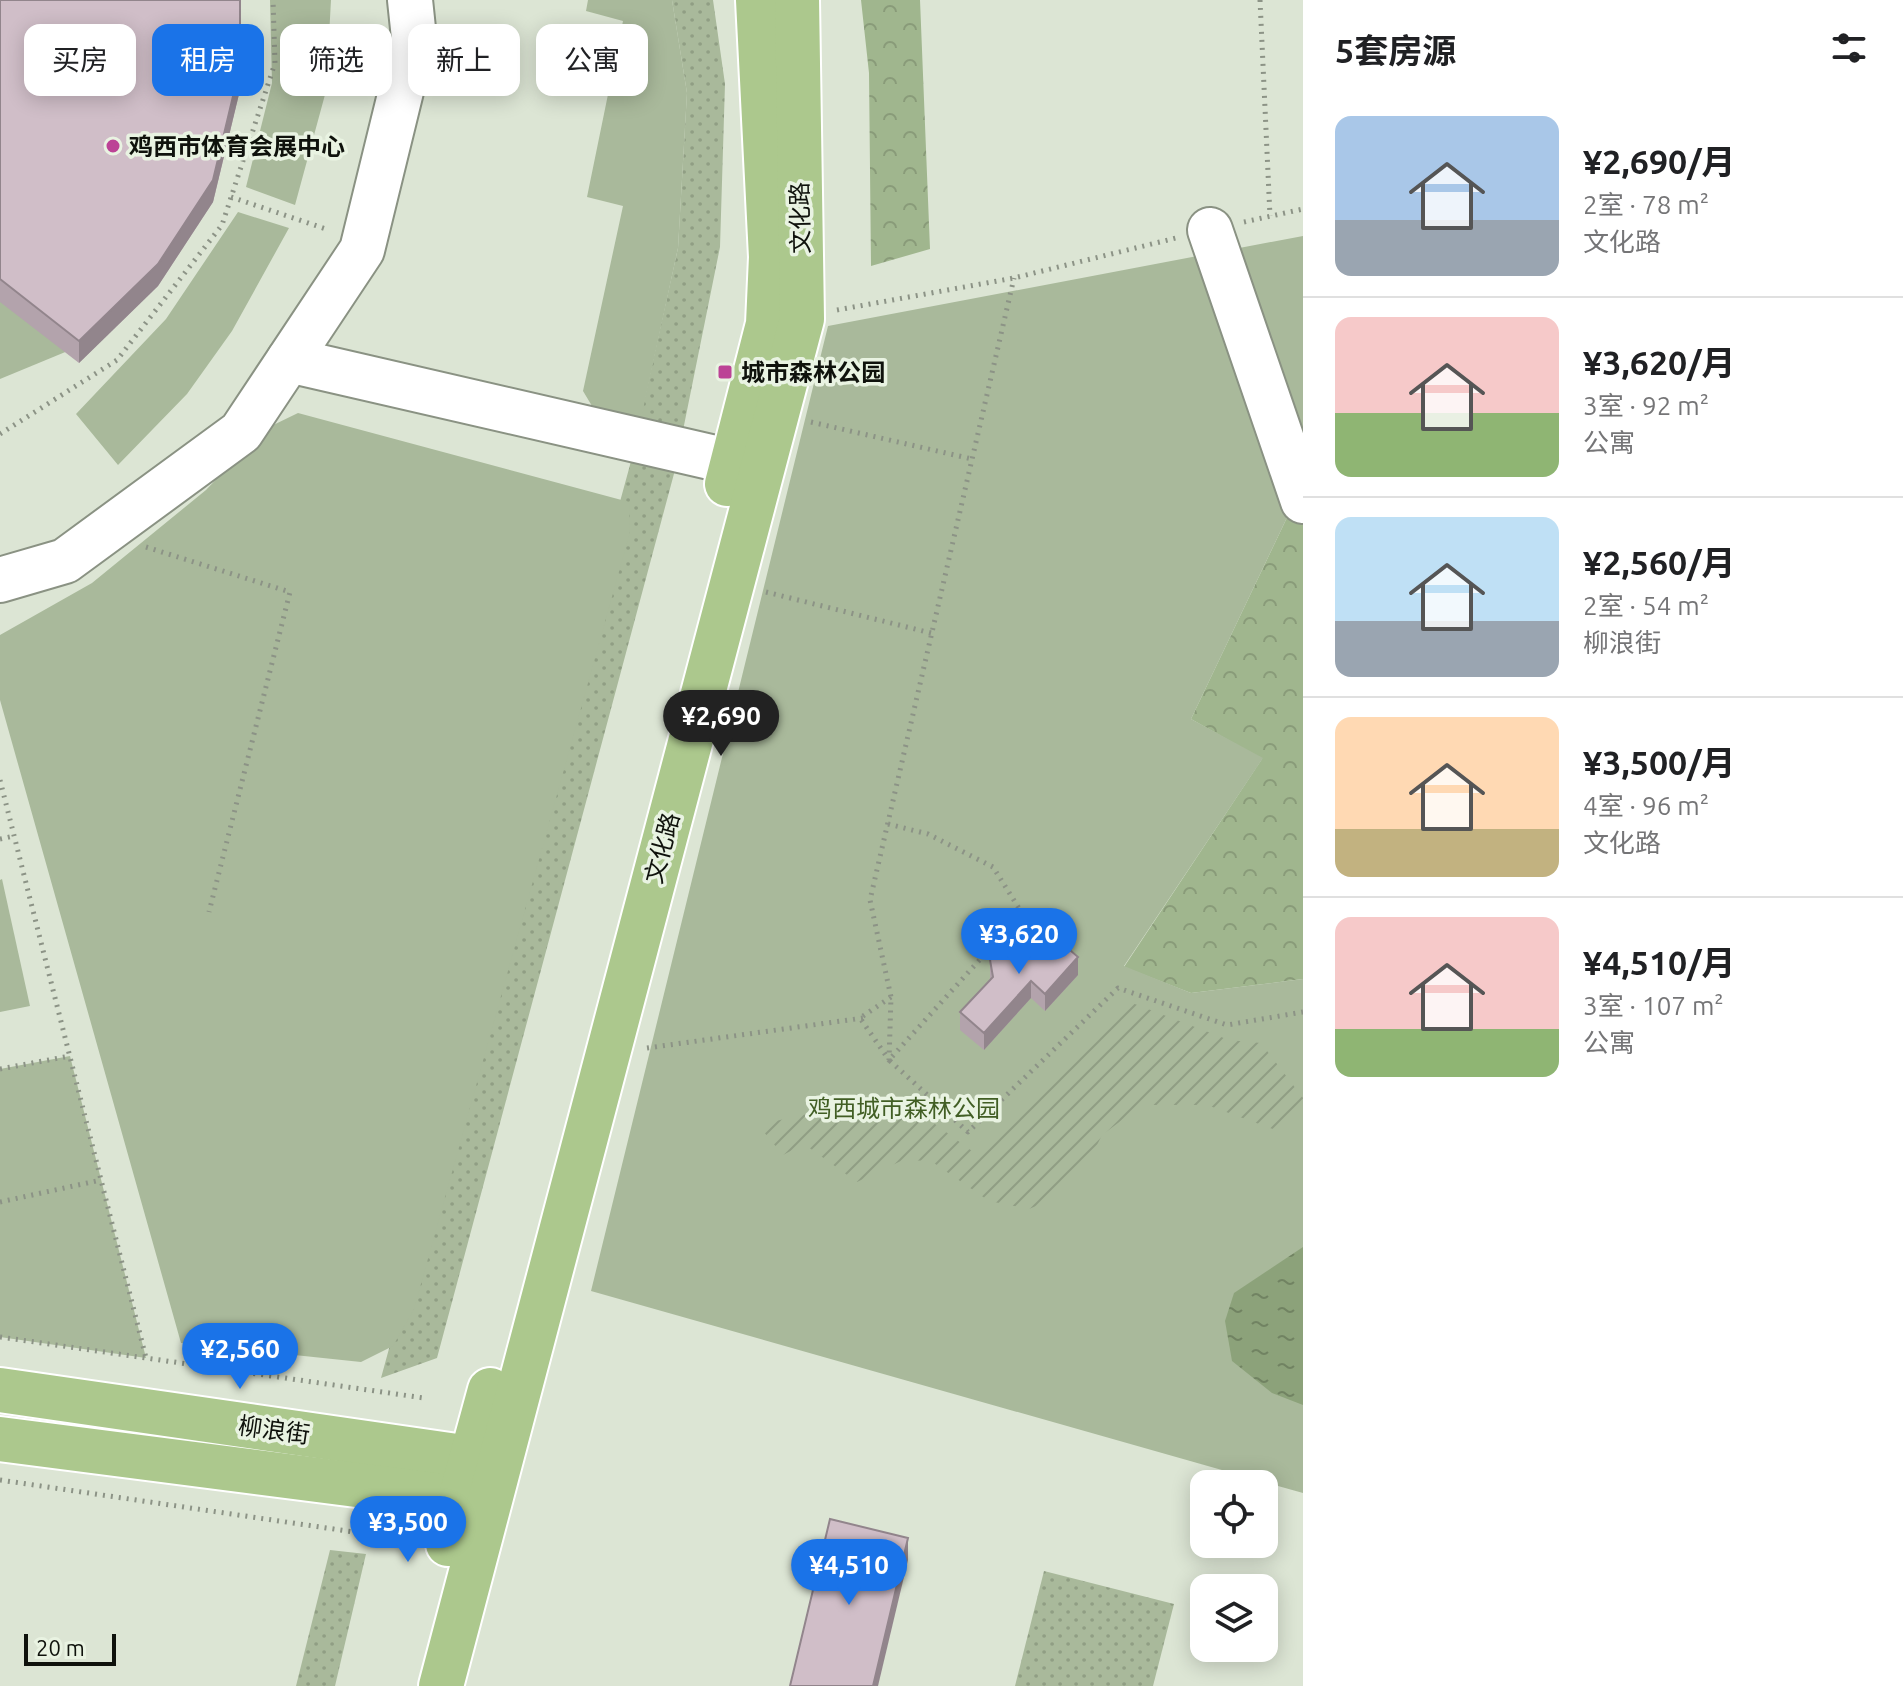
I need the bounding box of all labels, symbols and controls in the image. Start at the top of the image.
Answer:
chip: 买房 [24,24,136,96]
chip: 租房 [152,24,264,96]
chip: 筛选 [280,24,392,96]
chip: 新上 [408,24,520,96]
chip: 公寓 [536,24,648,96]
icon: filters [1827,26,1871,70]
text: 5套房源 [1335,31,1456,69]
place label: 鸡西市体育会展中心 [129,133,345,160]
marker: 鸡西市体育会展中心 [104,137,122,155]
text: ¥2,690/月 [1583,142,1736,180]
icon: home [1399,148,1495,244]
street label: 文化路 [786,182,814,254]
text: 2室 · 78 m² [1583,190,1709,219]
text: 文化路 [1583,227,1661,256]
text: ¥3,620/月 [1583,343,1736,381]
icon: home [1399,349,1495,445]
place label: 城市森林公园 [741,359,885,386]
marker: 城市森林公园 [716,363,734,381]
text: 3室 · 92 m² [1583,391,1709,420]
text: 公寓 [1583,428,1635,457]
text: ¥2,560/月 [1583,543,1736,581]
icon: home [1399,549,1495,645]
text: 2室 · 54 m² [1583,591,1709,620]
text: 柳浪街 [1583,628,1661,657]
pin: ¥2,690 [656,690,786,758]
text: ¥2,690 [681,701,761,730]
text: ¥3,500/月 [1583,743,1736,781]
icon: home [1399,749,1495,845]
text: 4室 · 96 m² [1583,791,1709,820]
street label: 文化路 [640,810,684,886]
text: 文化路 [1583,828,1661,857]
pin: ¥3,620 [954,908,1084,976]
text: ¥3,620 [979,919,1059,948]
text: ¥4,510/月 [1583,943,1736,981]
icon: home [1399,949,1495,1045]
text: 3室 · 107 m² [1583,991,1724,1020]
text: 公寓 [1583,1028,1635,1057]
park label: 鸡西城市森林公园 [808,1095,1000,1122]
pin: ¥2,560 [175,1323,305,1391]
text: ¥2,560 [200,1334,280,1363]
street label: 柳浪街 [236,1412,312,1448]
map controls [1190,1470,1278,1662]
button: locate [1190,1470,1278,1558]
pin: ¥3,500 [343,1496,473,1564]
text: ¥3,500 [368,1507,448,1536]
pin: ¥4,510 [784,1539,914,1607]
text: ¥4,510 [809,1550,889,1579]
button: layers [1190,1574,1278,1662]
scale bar [24,1630,116,1666]
text: 20 m [36,1635,85,1660]

